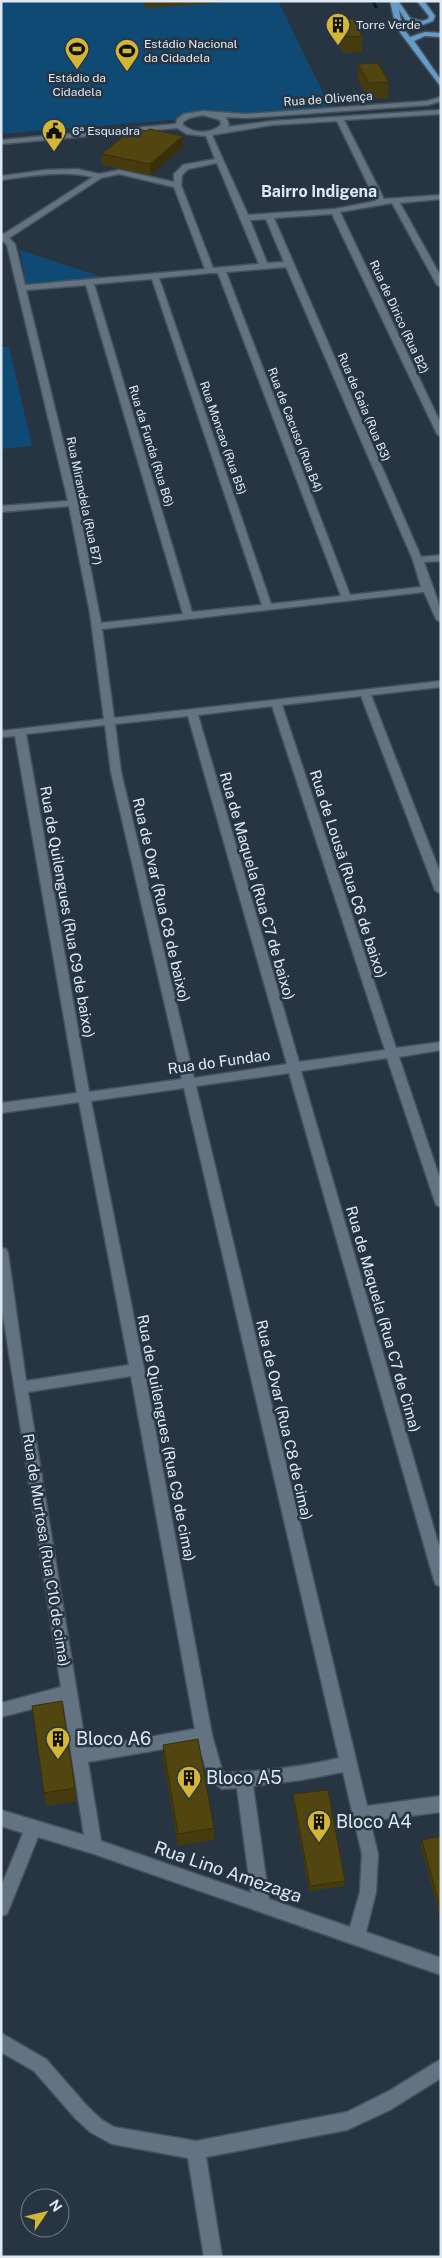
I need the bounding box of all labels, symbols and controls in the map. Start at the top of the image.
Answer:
building icon: Torre Verde [325,12,351,46]
place label: Torre Verde [356,18,421,32]
sports icon: Estádio da Cidadela [64,36,90,70]
place label: Estádio Nacional da Cidadela [144,37,238,65]
sports icon: Estádio Nacional da Cidadela [114,38,140,72]
place label: Estádio da Cidadela [48,71,106,99]
street label: Rua de Olivença [283,89,373,109]
public building icon: 6ª Esquadra [41,118,67,152]
place label: 6ª Esquadra [72,124,140,138]
district label: Bairro Indigena [261,182,377,201]
street label: Rua de Dirico (Rua B2) [367,258,431,376]
street label: Rua de Gaia (Rua B3) [335,351,393,463]
street label: Rua de Cacuso (Rua B4) [265,366,325,494]
street label: Rua Moncao (Rua B5) [197,379,249,497]
street label: Rua da Funda (Rua B6) [126,384,176,508]
street label: Rua Mirandela (Rua B7) [64,436,104,566]
street label: Rua de Lousã (Rua C6 de baixo) [307,768,390,980]
street label: Rua de Maquela (Rua C7 de baixo) [217,770,298,1002]
street label: Rua de Quilengues (Rua C9 de baixo) [37,785,98,1039]
street label: Rua de Ovar (Rua C8 de baixo) [130,796,193,1004]
street label: Rua do Fundao [167,1046,271,1077]
street label: Rua de Maquela (Rua C7 de Cima) [343,1204,424,1434]
street label: Rua de Quilengues (Rua C9 de cima) [134,1313,199,1563]
street label: Rua de Ovar (Rua C8 de cima) [253,1318,316,1522]
street label: Rua de Murtosa (Rua C10 de cima) [20,1432,73,1668]
building icon: Bloco A6 [45,1726,71,1760]
place label: Bloco A6 [76,1728,151,1749]
building icon: Bloco A5 [176,1765,202,1799]
place label: Bloco A5 [206,1767,282,1788]
building icon: Bloco A4 [306,1809,332,1843]
place label: Bloco A4 [336,1811,412,1832]
street label: Rua Lino Amezaga [152,1836,305,1907]
north arrow [20,2188,70,2238]
text: N [46,2196,65,2215]

